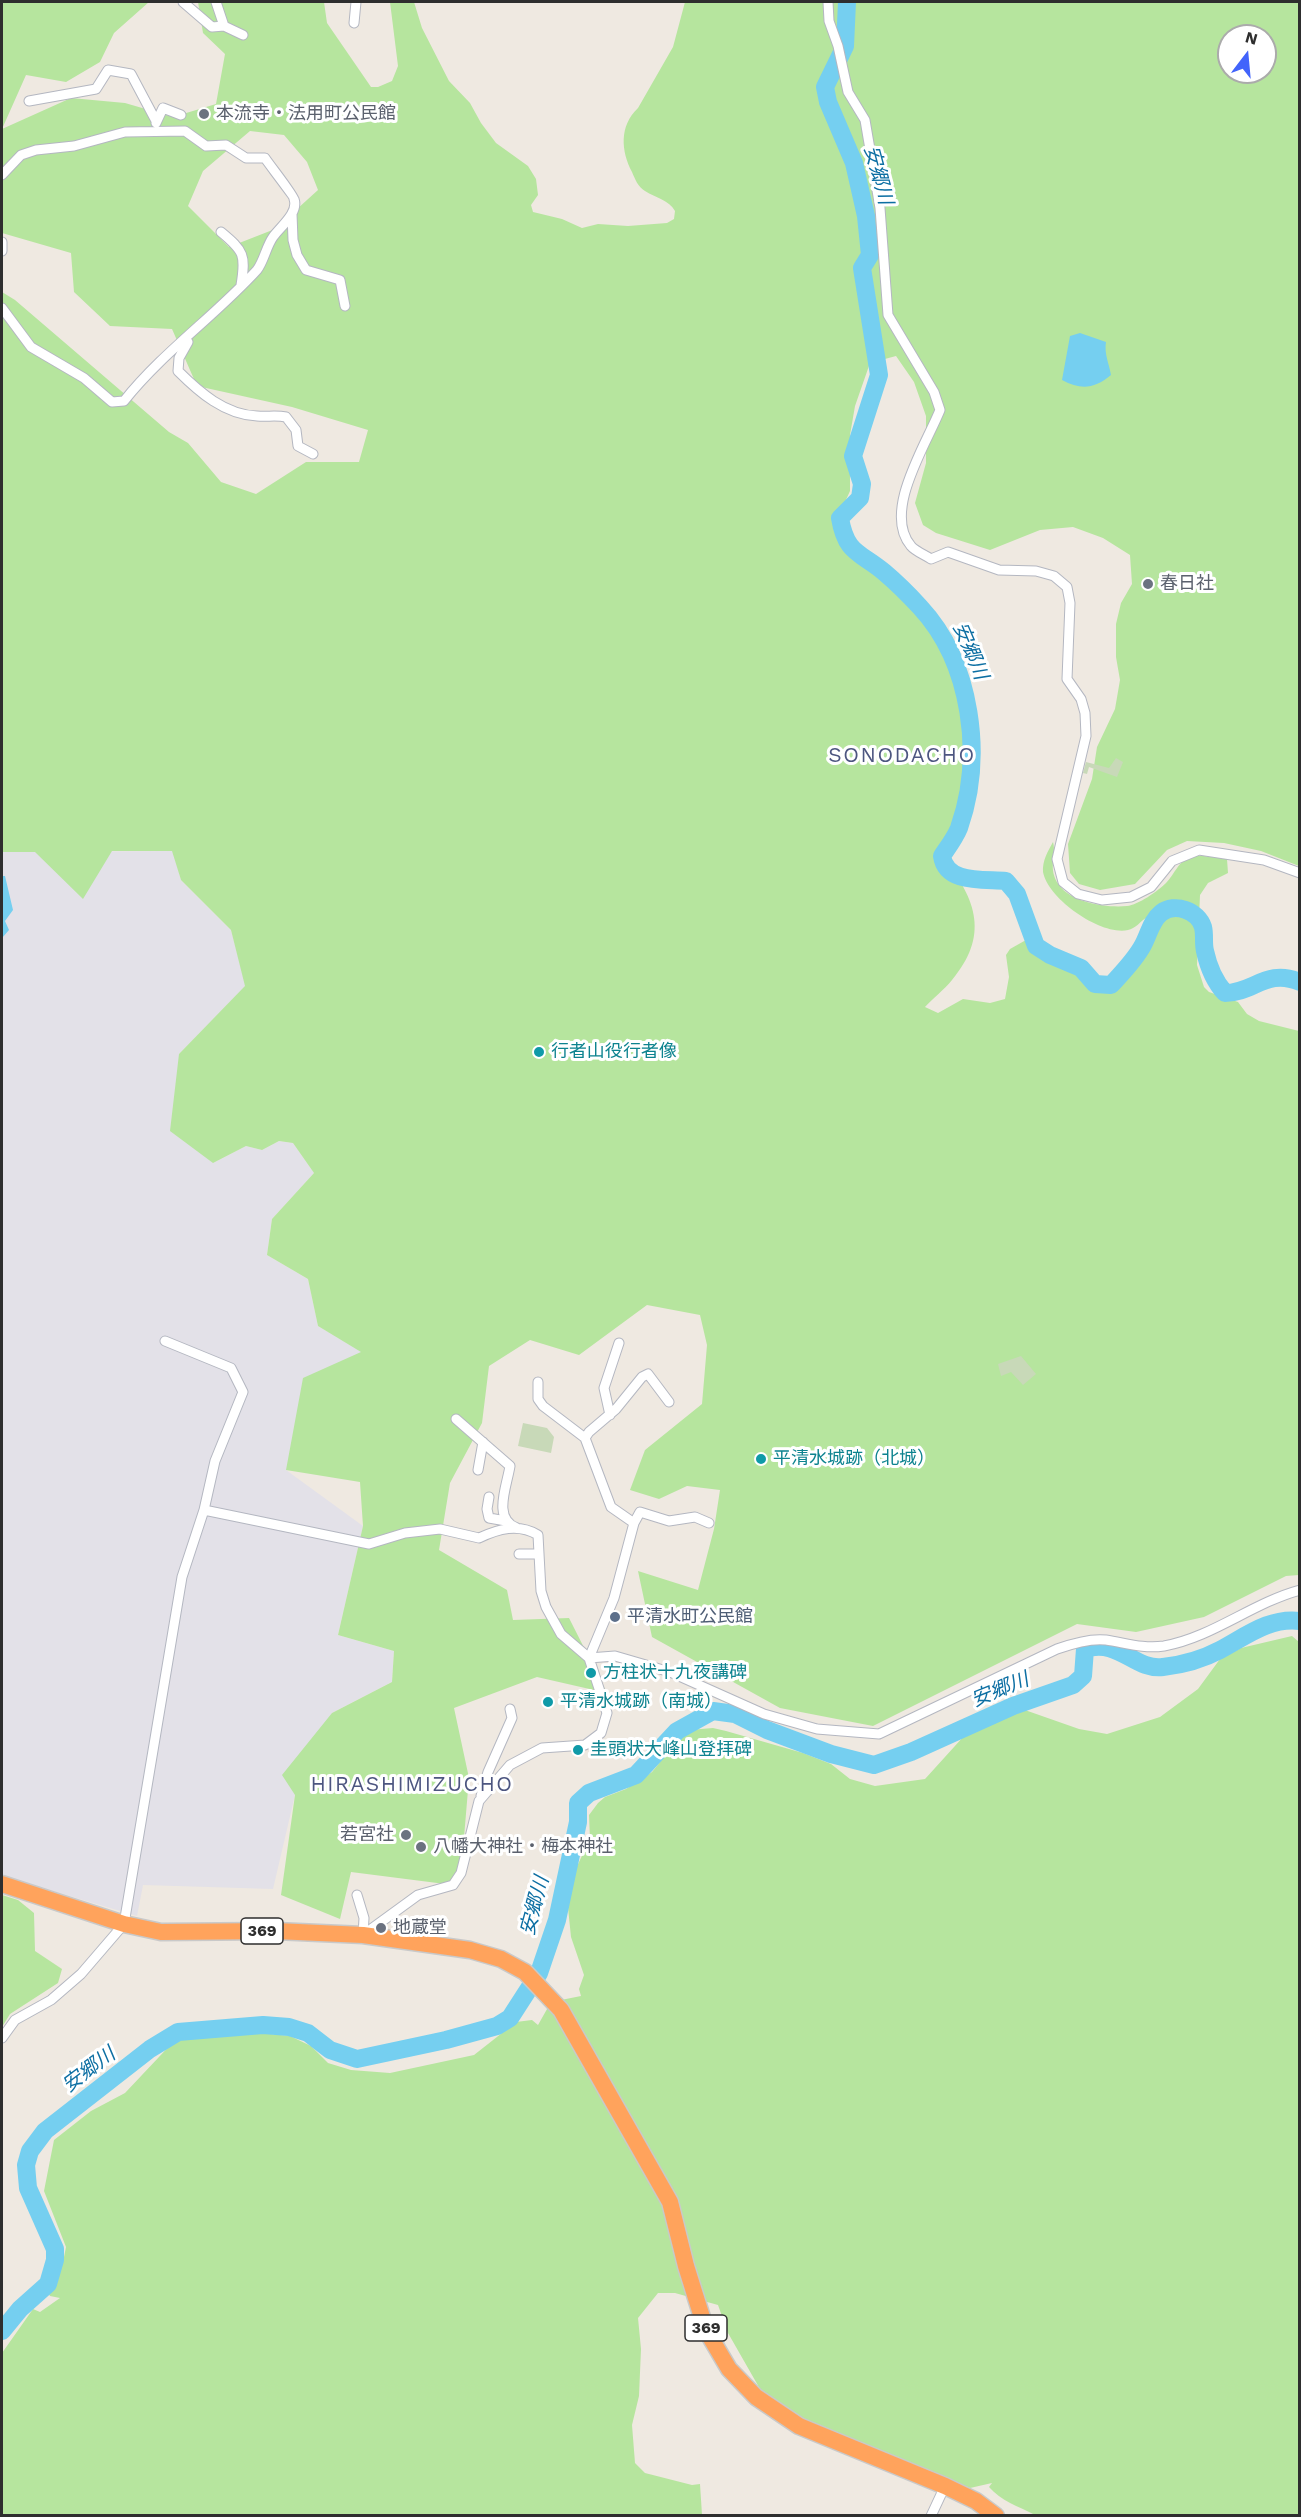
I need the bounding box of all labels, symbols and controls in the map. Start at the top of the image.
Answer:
north arrow [1217,24,1277,84]
text: N [1243,27,1260,49]
place label: 本流寺・法用町公民館 [216,103,396,125]
marker: 本流寺・法用町公民館 [197,107,211,121]
water label: 安郷川 [859,143,897,207]
place label: 春日社 [1160,573,1214,595]
marker: 春日社 [1141,577,1155,591]
water label: 安郷川 [947,619,993,683]
district label: SONODACHO [828,743,976,769]
place label: 行者山役行者像 [551,1041,677,1063]
marker: 行者山役行者像 [532,1045,546,1059]
place label: 平清水城跡（北城） [773,1448,935,1470]
marker: 平清水城跡（北城） [754,1452,768,1466]
place label: 平清水町公民館 [627,1606,753,1628]
marker: 平清水町公民館 [608,1610,622,1624]
place label: 方柱状十九夜講碑 [603,1662,747,1684]
marker: 方柱状十九夜講碑 [584,1666,598,1680]
water label: 安郷川 [968,1668,1032,1712]
place label: 平清水城跡（南城） [560,1691,722,1713]
marker: 平清水城跡（南城） [541,1695,555,1709]
place label: 圭頭状大峰山登拝碑 [590,1739,752,1761]
marker: 圭頭状大峰山登拝碑 [571,1743,585,1757]
district label: HIRASHIMIZUCHO [310,1772,514,1798]
place label: 若宮社 [340,1824,394,1846]
marker: 若宮社 [399,1828,413,1842]
place label: 八幡大神社・梅本神社 [433,1836,613,1858]
marker: 八幡大神社・梅本神社 [414,1840,428,1854]
water label: 安郷川 [516,1874,554,1938]
place label: 地蔵堂 [393,1917,447,1939]
road number: 369 [241,1918,283,1944]
marker: 地蔵堂 [374,1921,388,1935]
water label: 安郷川 [58,2042,120,2098]
road number: 369 [685,2315,727,2341]

